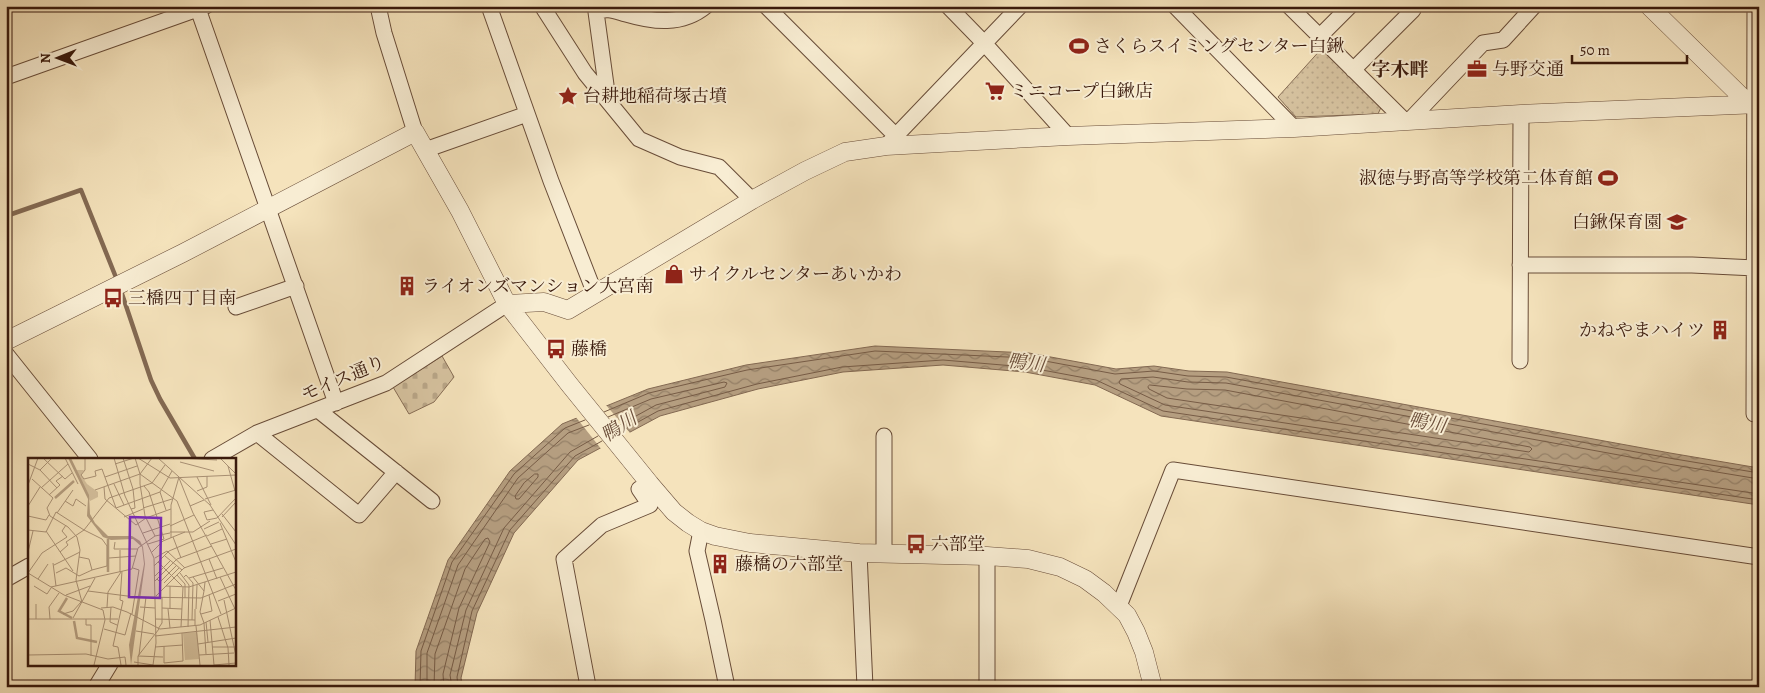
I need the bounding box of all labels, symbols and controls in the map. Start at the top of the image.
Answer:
north arrow [32,32,82,82]
scale bar [1572,32,1688,64]
place label: さくらスイミングセンター白鍬 [1094,34,1345,58]
sports icon: さくらスイミングセンター白鍬 [1068,35,1090,57]
text: 50 m [1580,40,1610,60]
text: N [36,53,55,63]
district label: 字木畔 [1371,57,1429,83]
place label: 与野交通 [1492,57,1564,81]
office icon: 与野交通 [1466,58,1488,80]
place label: ミニコープ白鍬店 [1010,79,1153,103]
supermarket icon: ミニコープ白鍬店 [984,80,1006,102]
place label: 台耕地稲荷塚古墳 [583,84,727,108]
place icon: 台耕地稲荷塚古墳 [557,85,579,107]
place label: 淑徳与野高等学校第二体育館 [1359,166,1593,190]
sports icon: 淑徳与野高等学校第二体育館 [1597,167,1619,189]
place label: 白鍬保育園 [1572,210,1662,234]
school or university icon: 白鍬保育園 [1666,211,1688,233]
place label: サイクルセンターあいかわ [689,262,902,286]
shop icon: サイクルセンターあいかわ [663,263,685,285]
place label: ライオンズマンション大宮南 [422,274,653,298]
building icon: ライオンズマンション大宮南 [396,275,418,297]
place label: 三橋四丁目南 [128,286,236,310]
bus stop icon: 三橋四丁目南 [102,287,124,309]
place label: かねやまハイツ [1579,318,1705,342]
building icon: かねやまハイツ [1709,319,1731,341]
place label: 藤橋 [571,337,607,361]
bus stop icon: 藤橋 [545,338,567,360]
water label: 鴨川 [1006,348,1048,378]
street label: モイス通り [297,350,389,406]
water label: 鴨川 [596,405,644,448]
water label: 鴨川 [1406,407,1450,439]
inset map [28,458,235,666]
place label: 六部堂 [931,532,985,556]
bus stop icon: 六部堂 [905,533,927,555]
place label: 藤橋の六部堂 [735,552,843,576]
building icon: 藤橋の六部堂 [709,553,731,575]

